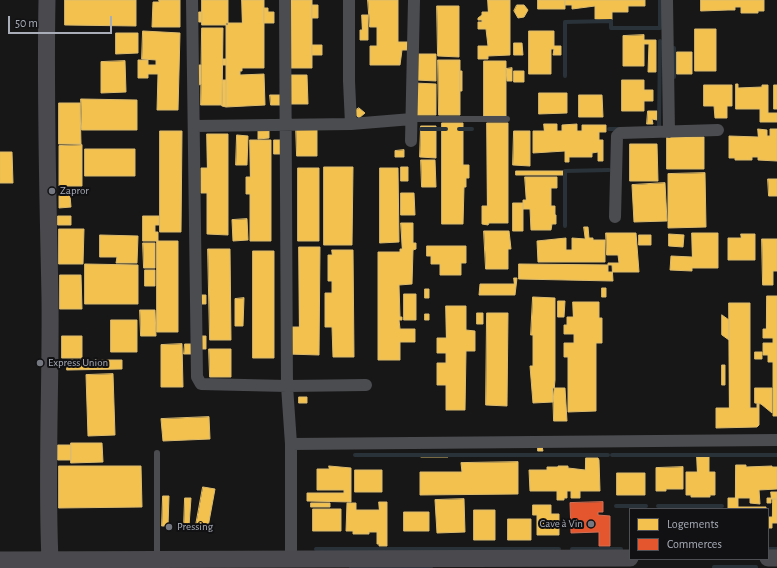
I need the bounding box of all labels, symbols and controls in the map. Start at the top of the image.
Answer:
scale bar [10,8,114,34]
text: 50 m [15,17,38,29]
place label: Zapror [60,184,89,198]
marker: Zapror [47,186,57,196]
place label: Express Union [48,356,108,370]
marker: Express Union [35,358,45,368]
legend [629,508,769,560]
place label: Cave à Vin [540,517,583,531]
text: Logements [667,518,719,530]
marker: Cave à Vin [586,519,596,529]
place label: Pressing [177,520,213,534]
marker: Pressing [164,522,174,532]
text: Commerces [667,538,722,550]

